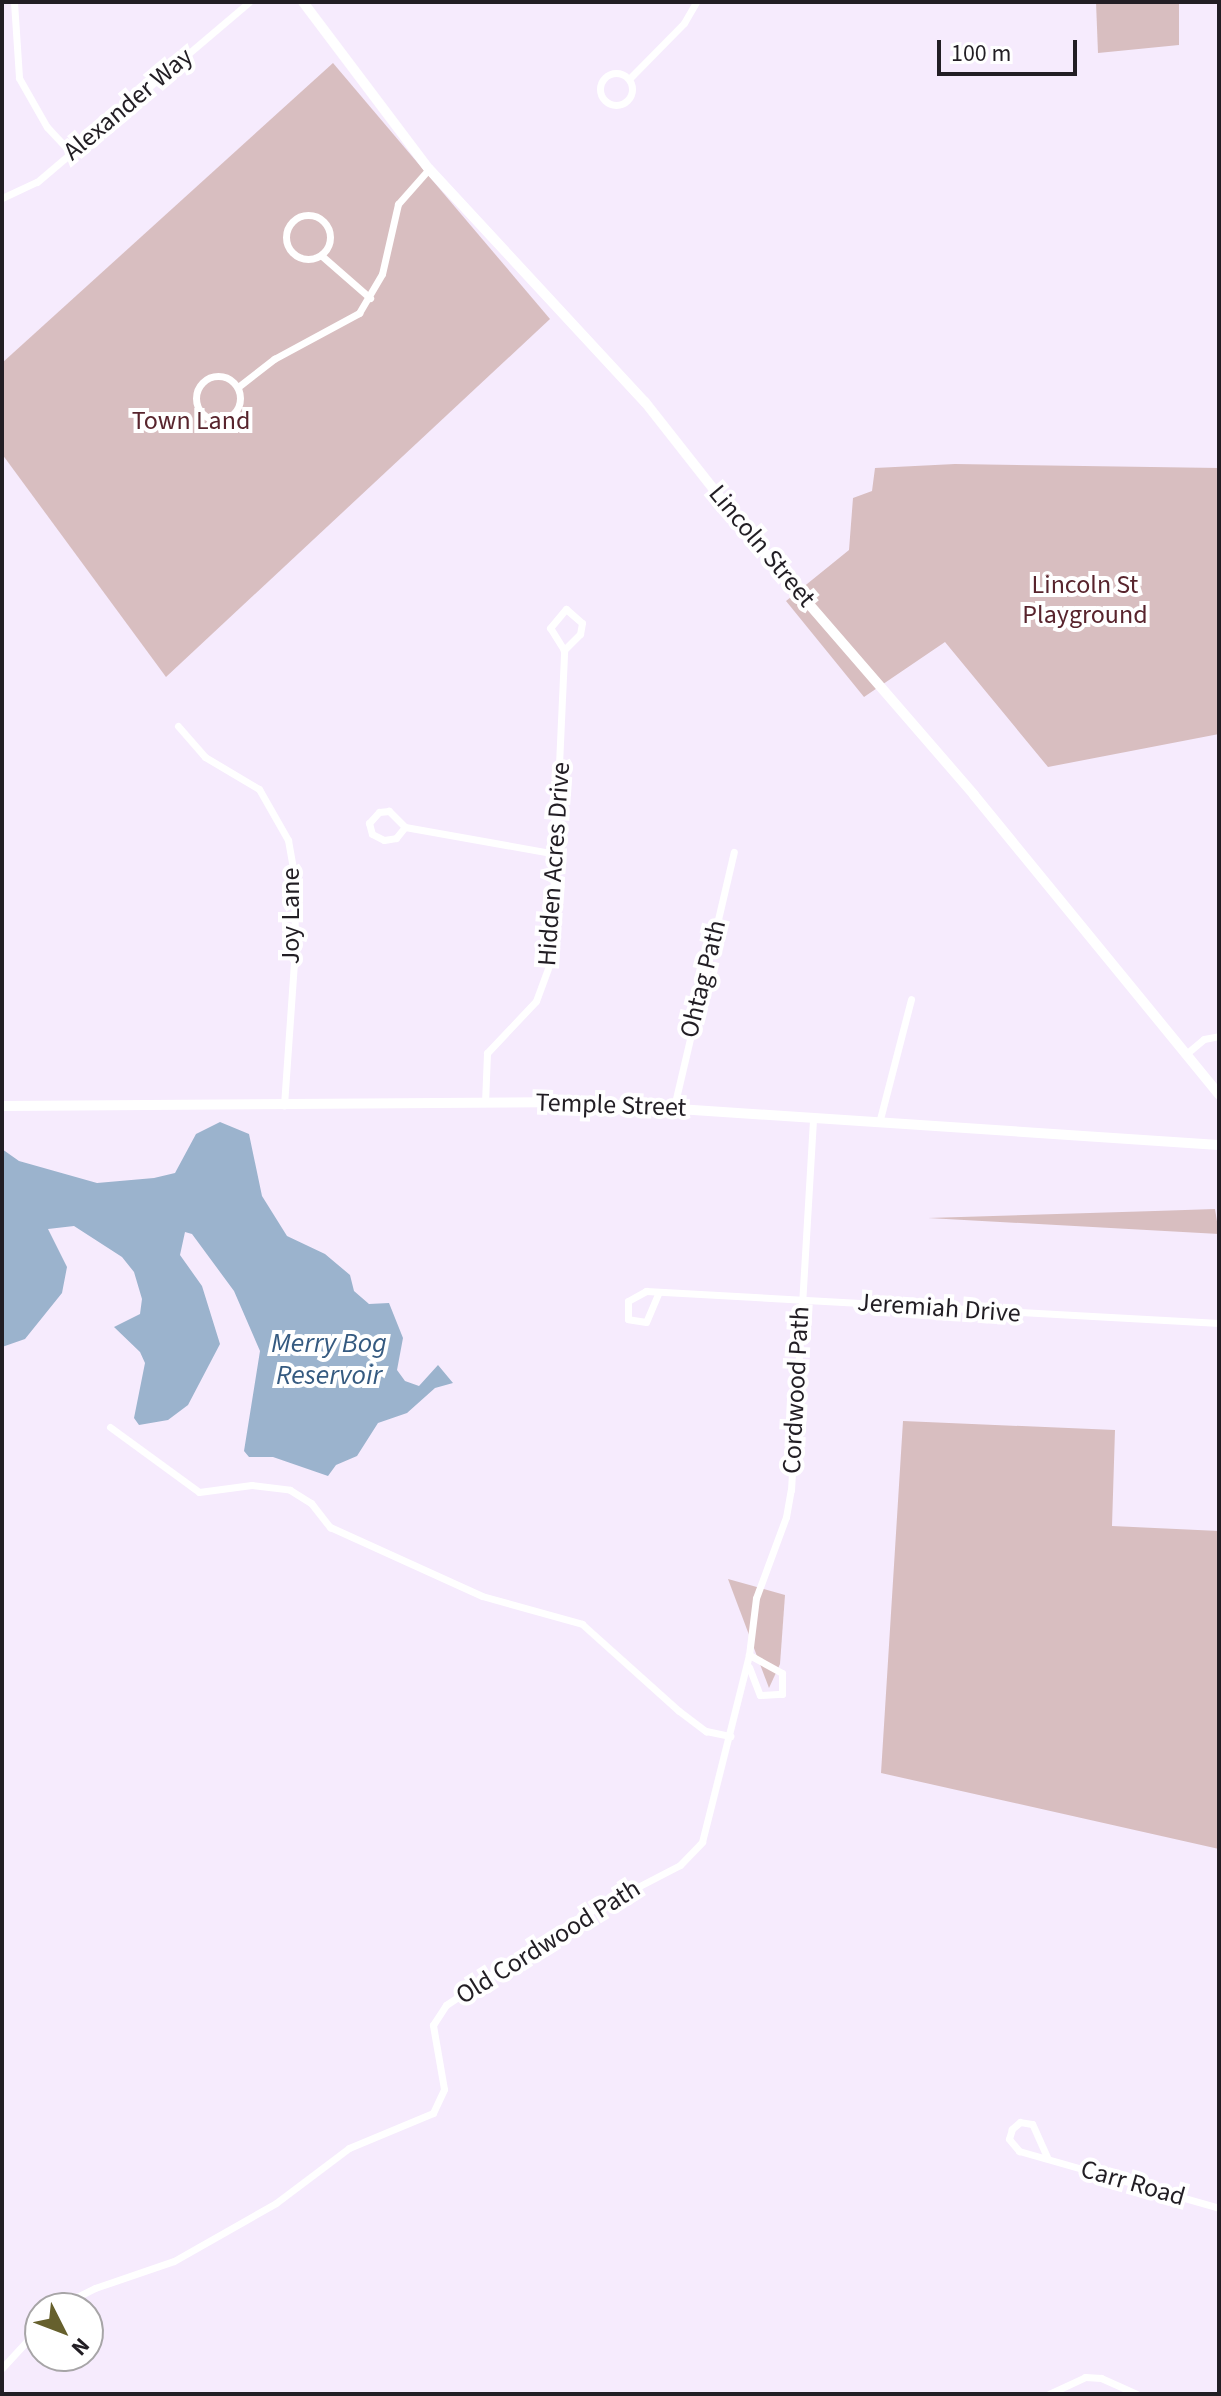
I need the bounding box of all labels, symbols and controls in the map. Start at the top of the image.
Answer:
scale bar [941,24,1081,74]
text: 100 m [951,36,1011,71]
street label: Alexander Way [57,41,199,167]
park label: Town Land [132,405,250,437]
street label: Lincoln Street [702,479,822,613]
park label: Lincoln St Playground [1022,569,1148,630]
street label: Hidden Acres Drive [531,761,577,967]
street label: Joy Lane [275,868,307,964]
street label: Ohtag Path [673,917,733,1041]
street label: Temple Street [535,1087,687,1123]
street label: Jeremiah Drive [856,1287,1022,1329]
street label: Cordwood Path [776,1305,816,1475]
water label: Merry Bog Reservoir [271,1326,387,1392]
street label: Old Cordwood Path [450,1873,646,2011]
street label: Carr Road [1077,2153,1189,2213]
north arrow [24,2292,104,2372]
text: N [64,2331,97,2363]

